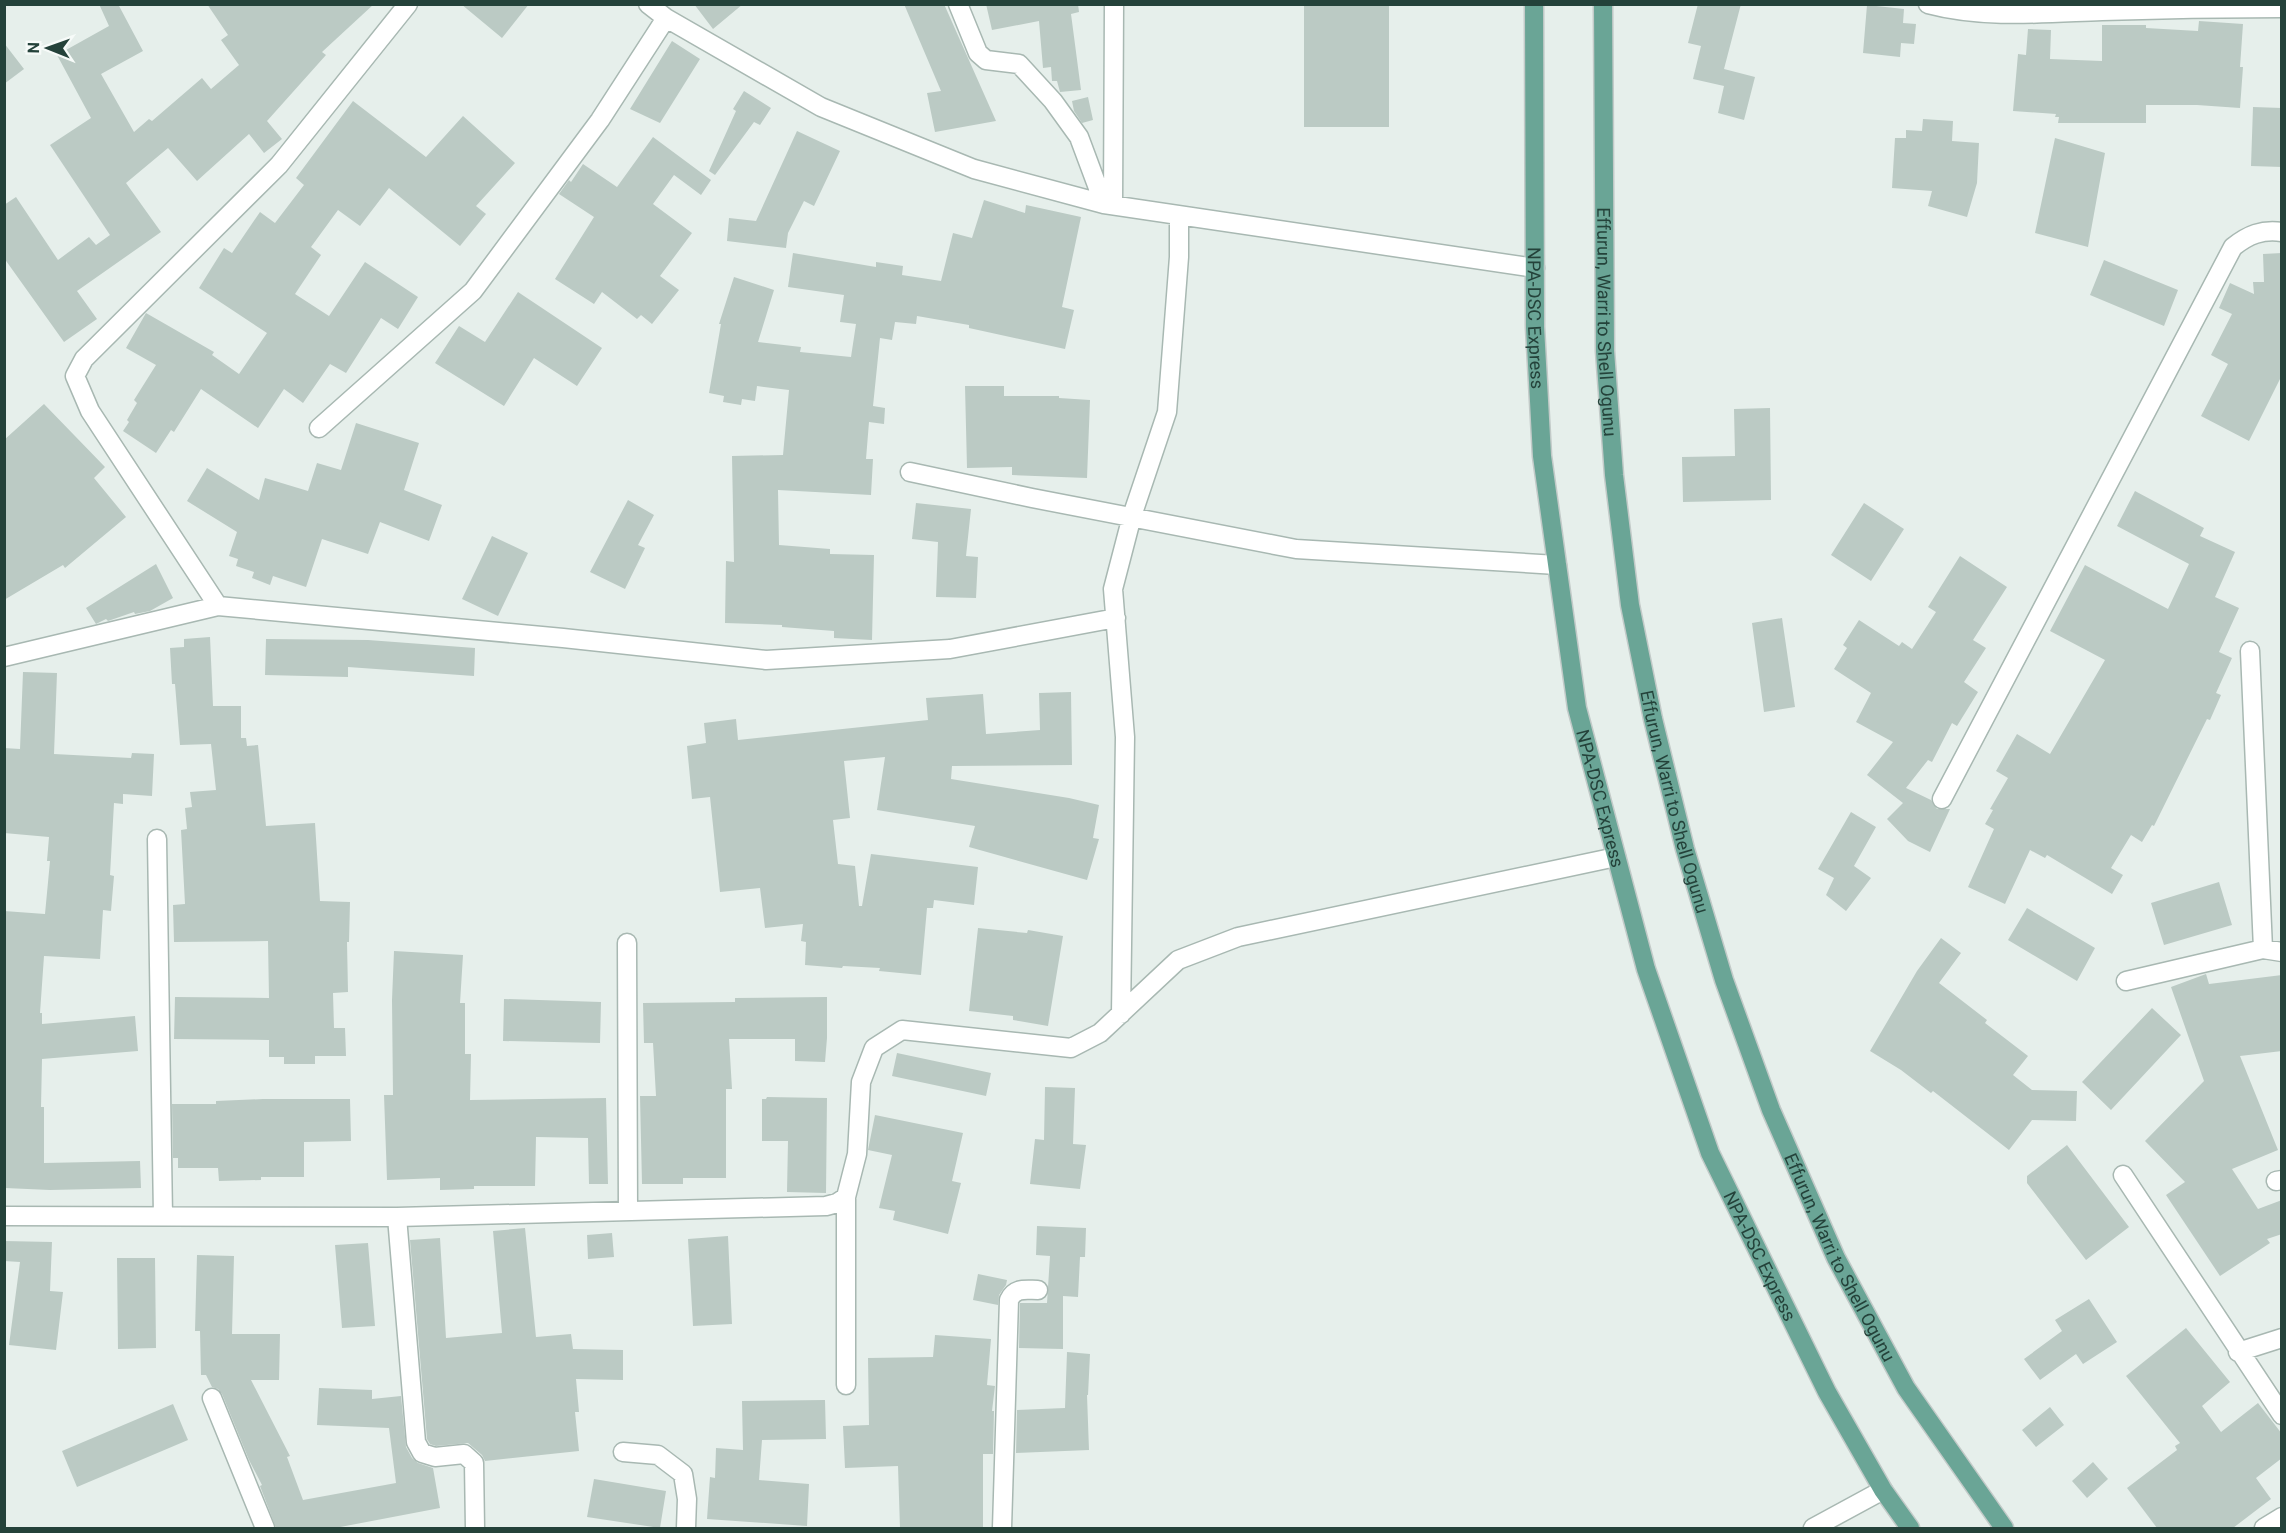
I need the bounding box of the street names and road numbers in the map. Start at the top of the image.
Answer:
street label: Effurun, Warri to Shell Ogunu [1594,207,1622,437]
street label: NPA-DSC Express [1524,247,1549,389]
street label: Effurun, Warri to Shell Ogunu [1637,688,1714,915]
street label: NPA-DSC Express [1573,727,1629,870]
street label: Effurun, Warri to Shell Ogunu [1781,1150,1900,1365]
street label: NPA-DSC Express [1720,1188,1801,1324]

